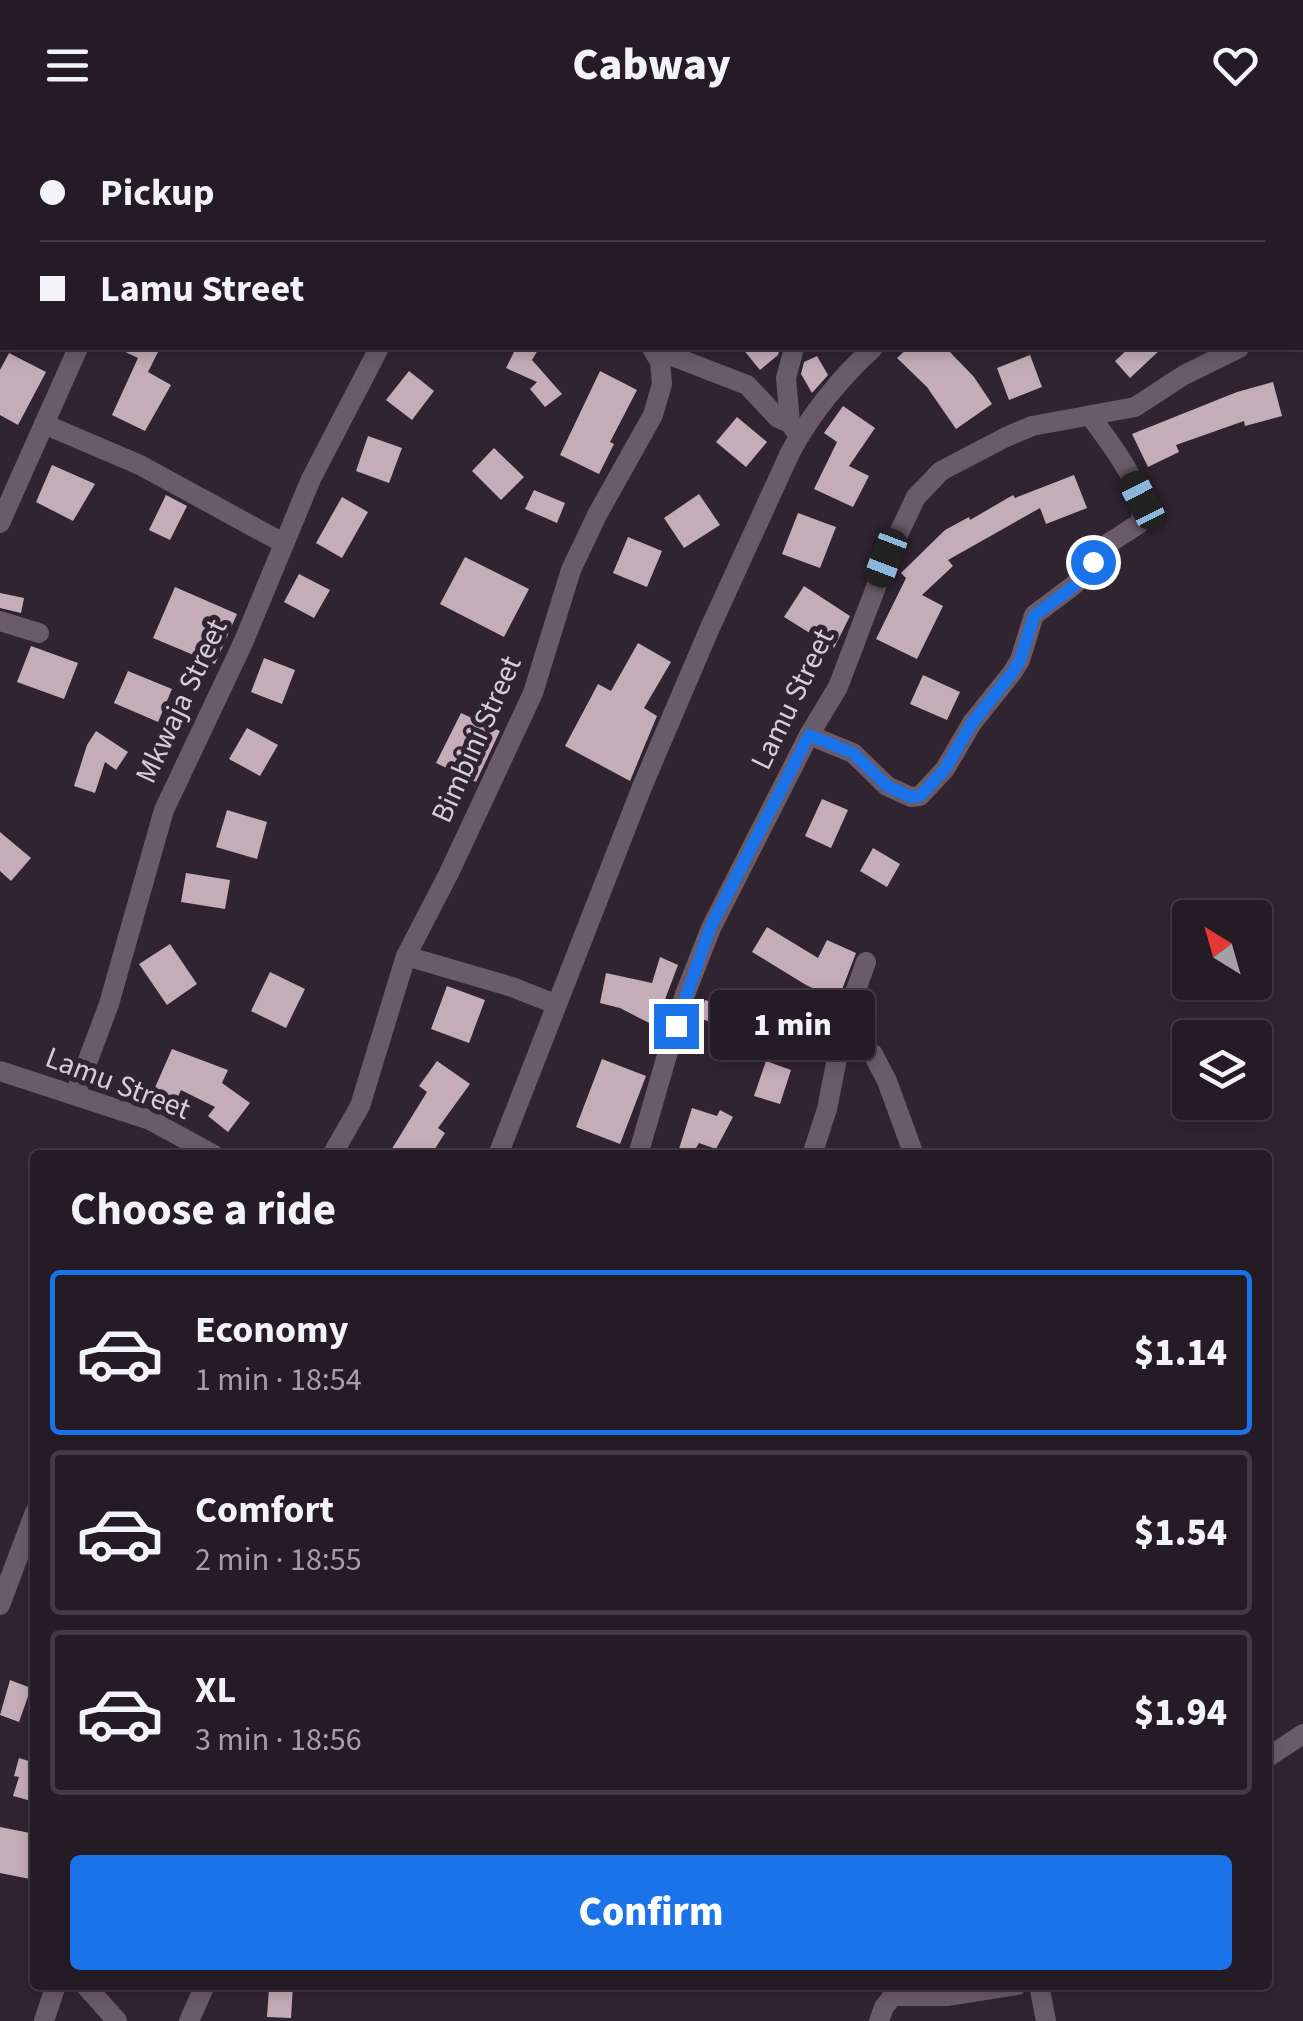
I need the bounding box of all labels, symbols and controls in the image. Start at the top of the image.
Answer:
text: Cabway [572,33,731,97]
icon: menu [40,38,95,93]
icon: heart [1208,38,1263,93]
text: Pickup [100,166,214,220]
text: Lamu Street [100,262,304,316]
car [1115,466,1169,534]
car [861,525,911,591]
route start [1071,540,1116,585]
street label: Mkwaja Street [125,612,238,790]
street label: Lamu Street [740,621,845,777]
street label: Bimbini Street [420,649,532,830]
north arrow [1172,900,1272,1000]
map controls [1172,900,1272,1120]
callout: 1 min [711,991,876,1061]
text: 1 min [753,1002,832,1048]
route end [654,1004,699,1049]
button: layers [1172,1020,1272,1120]
street label: Lamu Street [39,1036,197,1131]
text: Choose a ride [70,1178,336,1242]
text: Economy [195,1303,348,1357]
icon: car [75,1308,165,1398]
text: $1.14 [1134,1326,1227,1380]
text: 1 min · 18:54 [195,1357,362,1403]
text: Comfort [195,1483,334,1537]
icon: car [75,1488,165,1578]
text: $1.54 [1134,1506,1227,1560]
text: 2 min · 18:55 [195,1537,362,1583]
text: XL [195,1663,236,1717]
icon: car [75,1668,165,1758]
text: $1.94 [1134,1686,1227,1740]
text: 3 min · 18:56 [195,1717,362,1763]
button: Confirm [70,1855,1232,1970]

